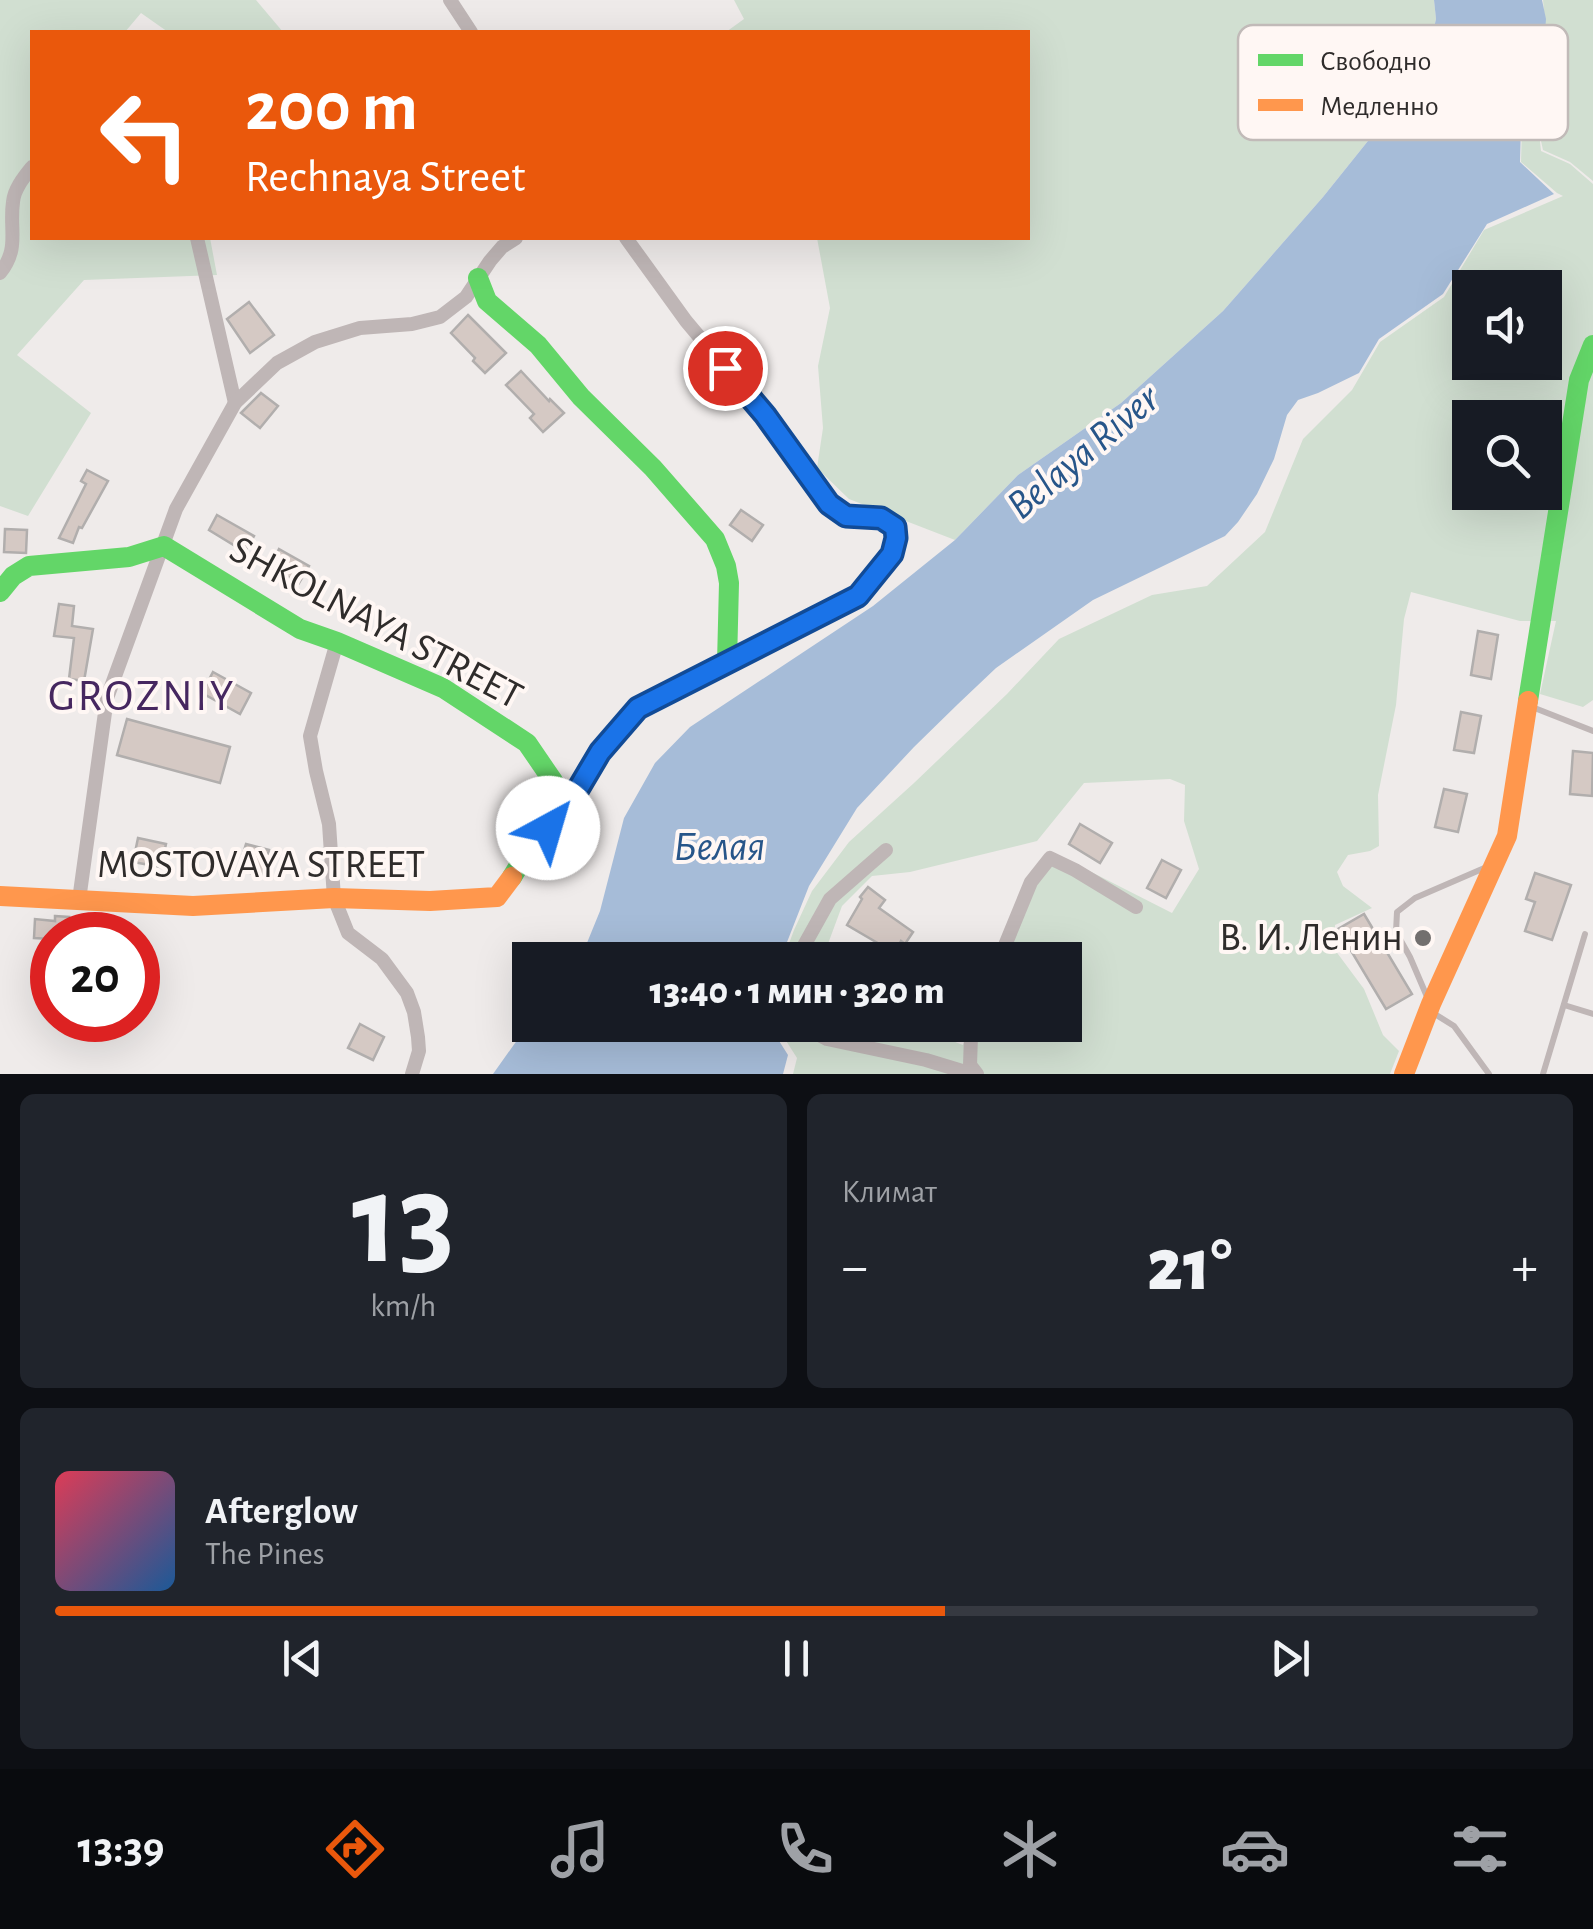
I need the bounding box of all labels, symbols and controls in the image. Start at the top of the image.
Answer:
legend [1238,25,1568,140]
text: Свободно [1320,48,1431,76]
icon: left [80,70,210,200]
text: 200 m [245,73,418,143]
text: Медленно [1320,93,1439,121]
text: Rechnaya Street [245,155,525,200]
map controls [1452,270,1562,510]
button: sound [1452,270,1562,380]
pin [683,326,768,411]
icon: arrive [698,341,753,396]
water label: Belaya River [999,376,1168,527]
button: search [1452,400,1562,510]
street label: SHKOLNAYA STREET [223,529,529,717]
district label: GROZNIY [48,674,236,719]
position arrow [496,776,600,880]
water label: Белая [673,826,765,868]
street label: MOSTOVAYA STREET [97,845,425,885]
speed limit sign: 20 [30,912,160,1042]
place label: В. И. Ленин [1219,918,1403,958]
marker: В. И. Ленин [1412,927,1434,949]
text: 13:40 · 1 мин · 320 m [650,973,944,1011]
text: 13 [352,1157,455,1287]
text: Климат [842,1176,937,1208]
text: 21° [1147,1229,1232,1304]
text: − [842,1240,868,1295]
text: + [1512,1240,1538,1295]
text: km/h [370,1290,436,1322]
text: Afterglow [205,1493,358,1531]
text: The Pines [205,1538,325,1570]
icon: previous [275,1631,330,1686]
icon: pause [769,1631,824,1686]
icon: next [1263,1631,1318,1686]
icon: directions [320,1814,390,1884]
icon: music [545,1814,615,1884]
icon: phone [770,1814,840,1884]
icon: climate [995,1814,1065,1884]
icon: car [1220,1814,1290,1884]
icon: filters [1445,1814,1515,1884]
text: 13:39 [78,1826,165,1871]

